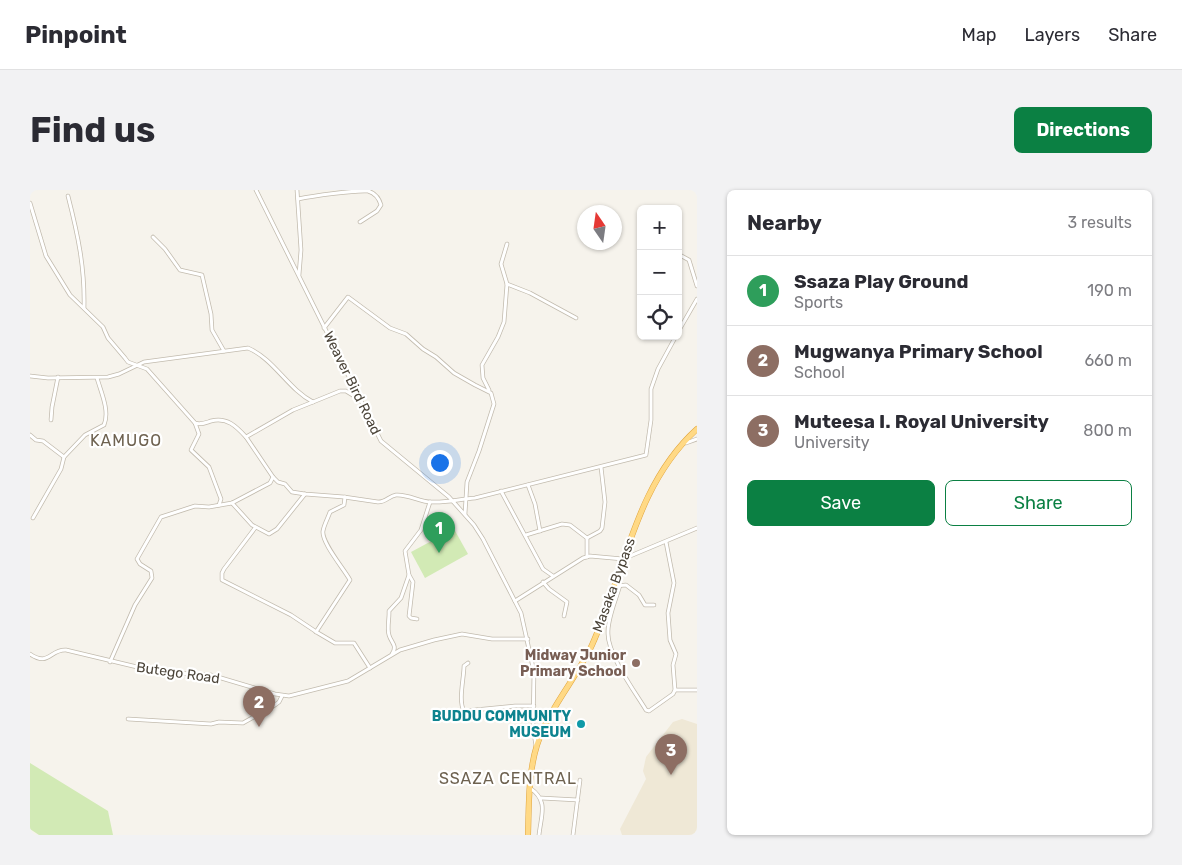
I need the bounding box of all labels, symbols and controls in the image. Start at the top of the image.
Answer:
text: Pinpoint [25,21,127,49]
text: Map [962,24,997,46]
text: Layers [1025,24,1080,46]
text: Share [1108,24,1157,46]
button: Directions [1014,107,1152,153]
text: Find us [30,109,155,151]
north arrow [577,205,622,250]
map controls [637,205,682,340]
button: + [637,205,682,250]
text: Nearby [747,210,822,235]
text: 3 results [1067,213,1132,232]
button: − [637,250,682,295]
text: Ssaza Play Ground [794,270,968,293]
text: 1 [759,281,767,300]
text: 190 m [1087,281,1132,300]
text: Sports [794,293,843,312]
button: locate [637,295,682,340]
street label: Weaver Bird Road [320,329,384,437]
text: Mugwanya Primary School [794,340,1043,363]
text: 2 [758,351,768,370]
text: 660 m [1084,351,1132,370]
text: School [794,363,845,382]
text: Muteesa I. Royal University [794,410,1049,433]
text: 3 [758,421,768,440]
text: 800 m [1083,421,1132,440]
district label: KAMUGO [90,431,162,450]
text: University [794,433,870,452]
your location [427,450,453,476]
button: Save [747,480,935,526]
button: Share [945,480,1132,526]
pin: 1 [423,512,455,553]
street label: Masaka Bypass [589,535,639,635]
place label: Midway Junior Primary School [520,647,627,680]
marker: Midway Junior Primary School [630,657,642,669]
street label: Butego Road [135,659,221,687]
pin: 2 [243,686,275,727]
place label: BUDDU COMMUNITY MUSEUM [432,708,571,741]
marker: BUDDU COMMUNITY MUSEUM [575,718,587,730]
pin: 3 [655,734,687,775]
district label: SSAZA CENTRAL [439,769,577,788]

